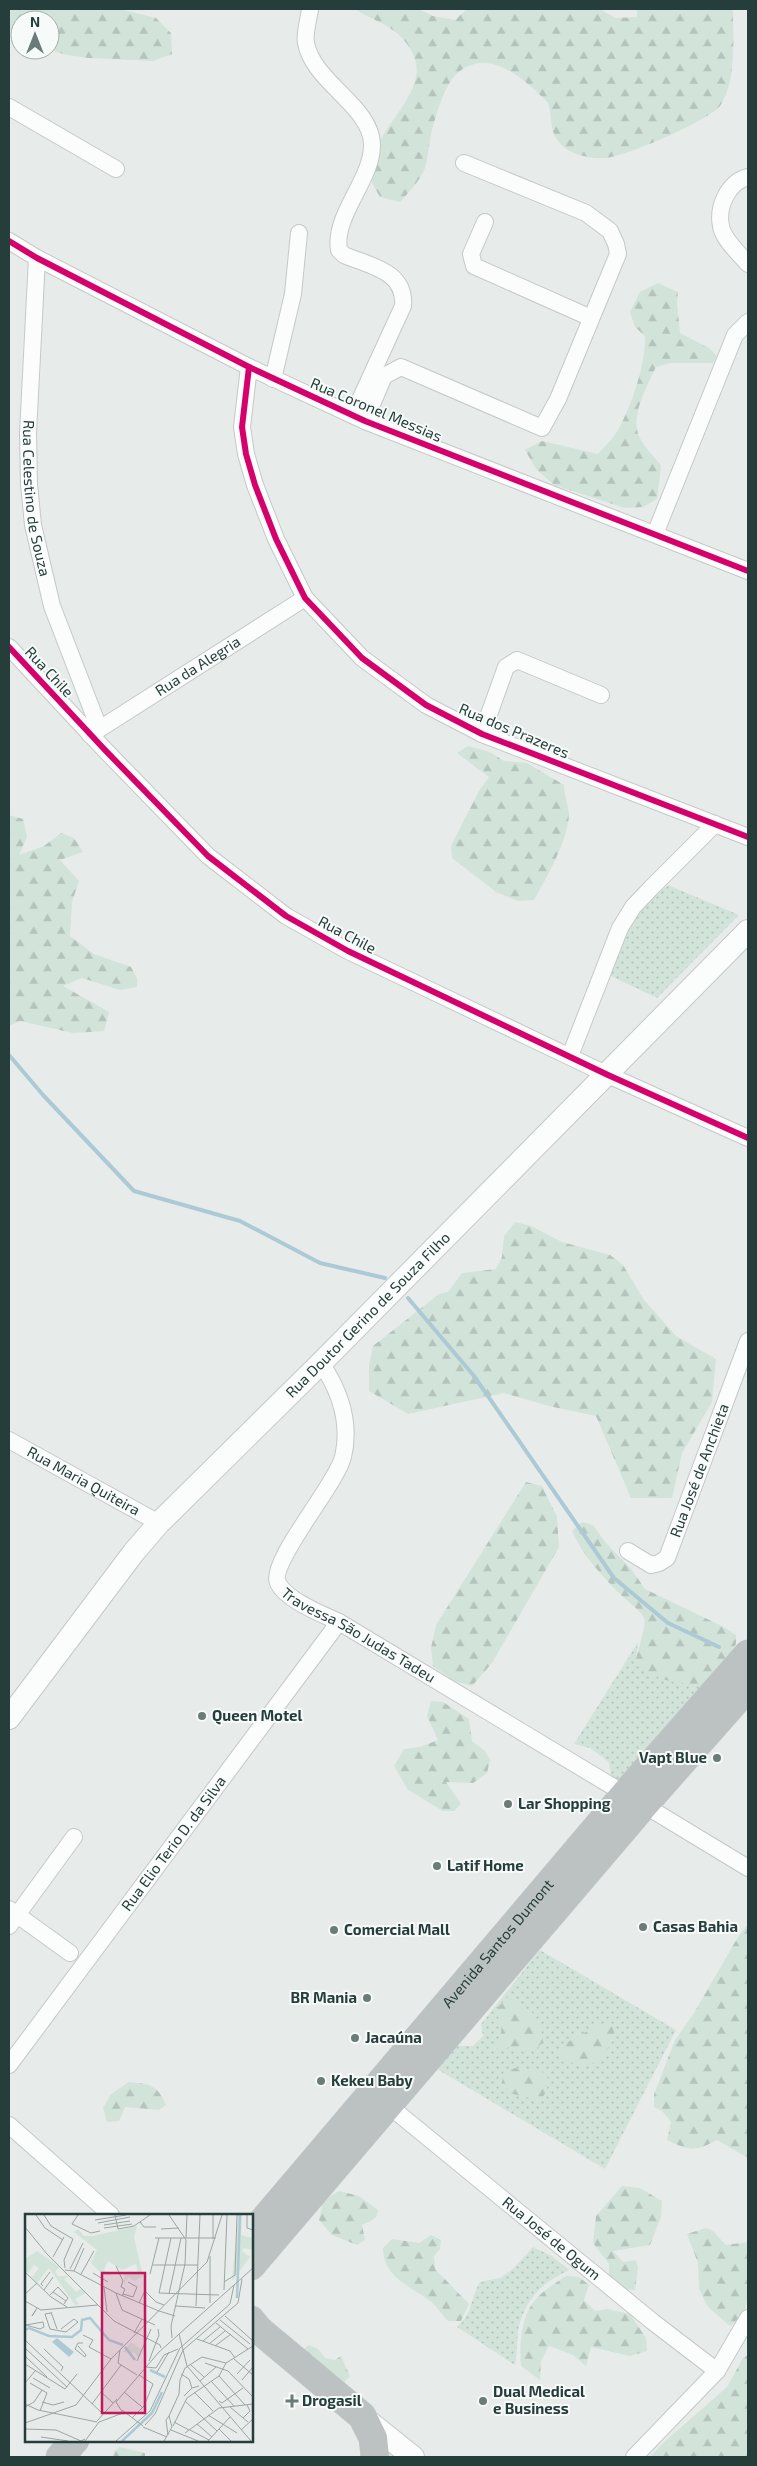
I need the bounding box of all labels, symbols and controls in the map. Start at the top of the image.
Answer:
north arrow [10,10,60,60]
text: N [30,13,40,30]
street label: Rua Coronel Messias [308,373,445,445]
street label: Rua Celestino de Souza [20,420,55,578]
street label: Rua da Alegria [151,632,243,699]
street label: Rua Chile [22,642,78,700]
street label: Rua dos Prazeres [457,699,572,761]
street label: Rua Chile [315,911,379,957]
street label: Rua Doutor Gerino de Souza Filho [281,1228,453,1401]
street label: Rua José de Anchieta [666,1401,732,1540]
street label: Rua Maria Quiteira [24,1442,143,1519]
street label: Travessa São Judas Tadeu [278,1583,439,1686]
place label: Queen Motel [212,1706,303,1725]
marker: Queen Motel [196,1710,208,1722]
place label: Vapt Blue [639,1748,707,1766]
marker: Vapt Blue [711,1752,723,1764]
street label: Rua Elio Terio D. da Silva [117,1772,229,1914]
place label: Lar Shopping [518,1794,611,1812]
marker: Lar Shopping [502,1798,514,1810]
place label: Latif Home [447,1856,524,1874]
marker: Latif Home [431,1860,443,1872]
street label: Avenida Santos Dumont [438,1875,557,2011]
place label: Casas Bahia [653,1917,738,1935]
place label: Comercial Mall [344,1920,450,1938]
marker: Casas Bahia [637,1921,649,1933]
marker: Comercial Mall [328,1924,340,1936]
place label: BR Mania [290,1988,357,2006]
marker: BR Mania [361,1992,373,2004]
place label: Jacaúna [365,2028,422,2046]
marker: Jacaúna [349,2032,361,2044]
place label: Kekeu Baby [331,2071,413,2090]
marker: Kekeu Baby [315,2075,327,2087]
street label: Rua José de Ogum [499,2192,605,2284]
inset map [25,2214,252,2441]
place label: Dual Medical e Business [493,2382,585,2417]
place label: Drogasil [302,2391,362,2409]
marker: Drogasil [286,2395,298,2407]
marker: Dual Medical e Business [477,2395,489,2407]

